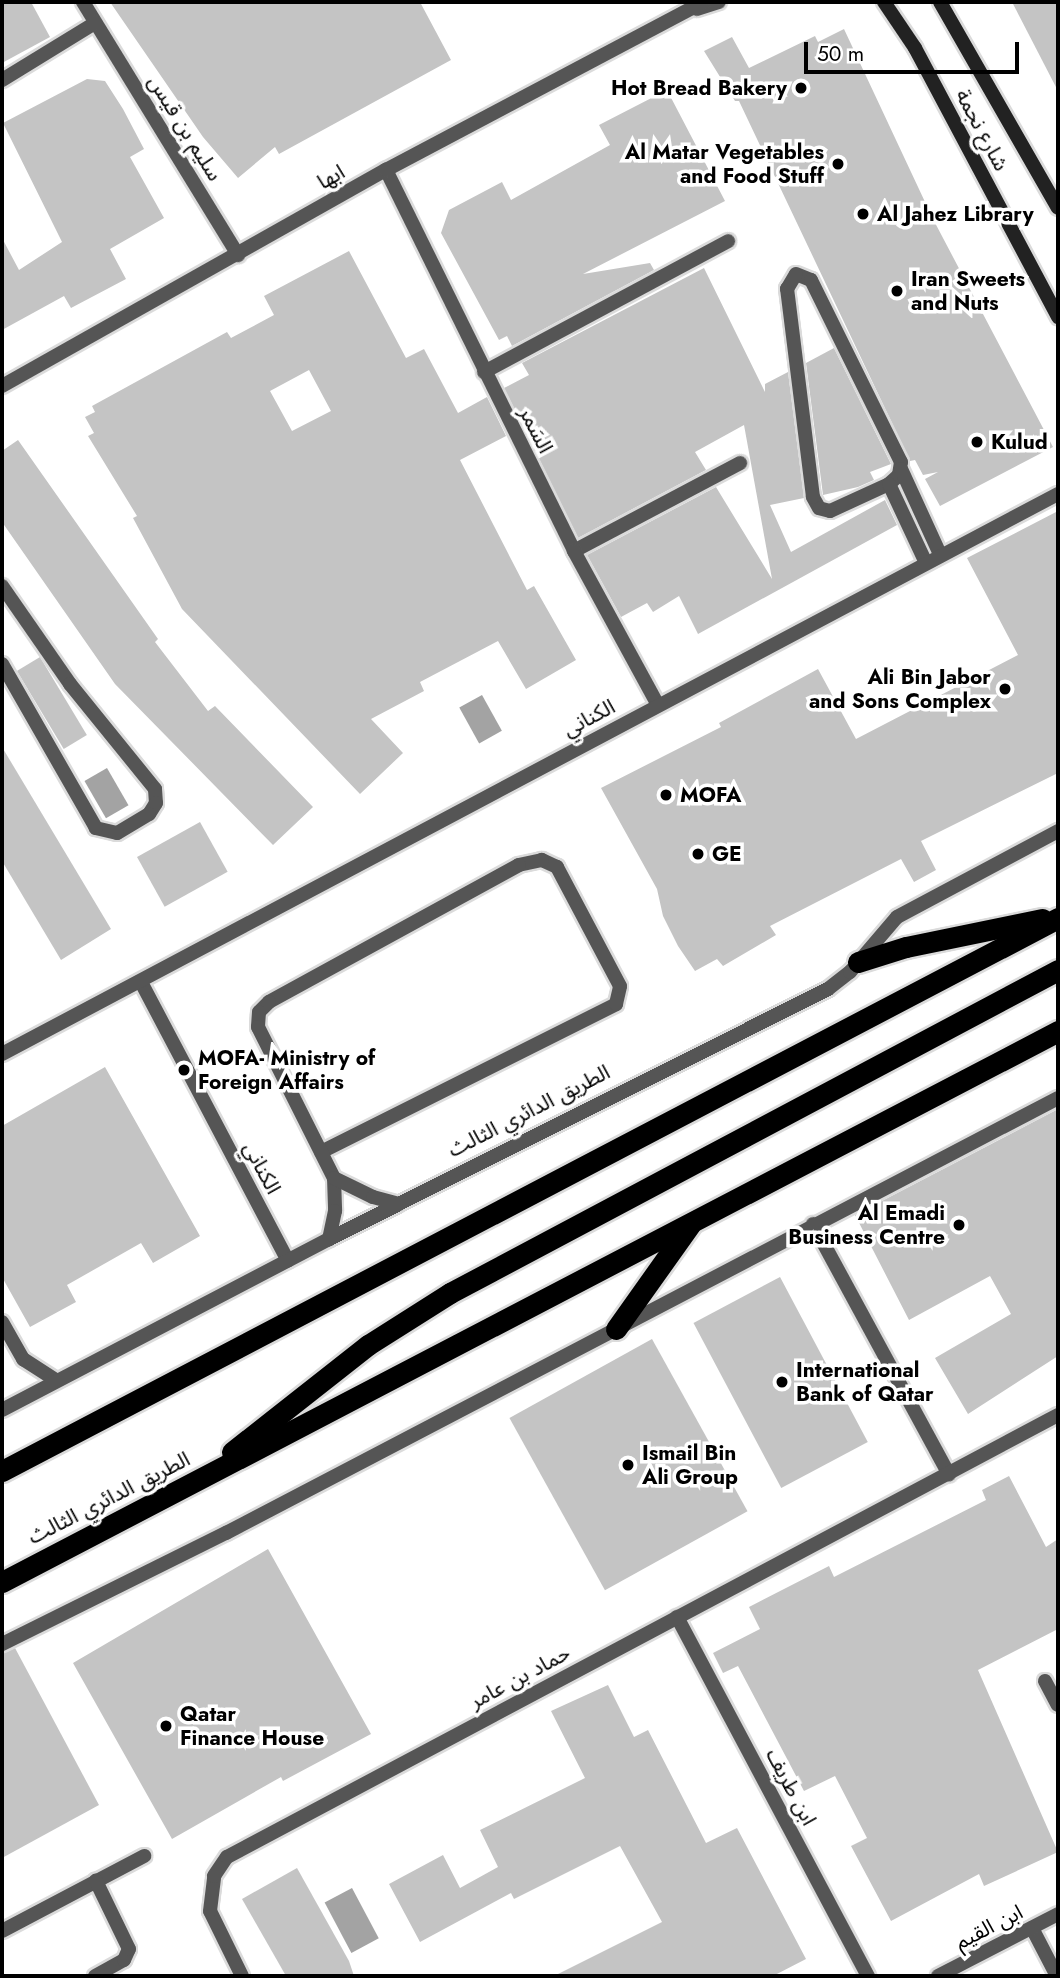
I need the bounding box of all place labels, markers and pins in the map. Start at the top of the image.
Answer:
place label: Hot Bread Bakery [611,75,787,101]
marker: Hot Bread Bakery [793,80,809,96]
place label: Al Matar Vegetables and Food Stuff [625,139,824,189]
marker: Al Matar Vegetables and Food Stuff [830,156,846,172]
place label: Al Jahez Library [877,201,1034,227]
marker: Al Jahez Library [855,206,871,222]
place label: Iran Sweets and Nuts [911,266,1025,316]
marker: Iran Sweets and Nuts [889,283,905,299]
place label: Kulud [991,429,1048,455]
marker: Kulud [969,434,985,450]
place label: Ali Bin Jabor and Sons Complex [809,664,991,714]
marker: Ali Bin Jabor and Sons Complex [997,681,1013,697]
place label: MOFA [680,782,742,808]
marker: MOFA [658,787,674,803]
place label: GE [712,841,742,867]
marker: GE [690,846,706,862]
place label: MOFA- Ministry of Foreign Affairs [198,1045,375,1095]
marker: MOFA- Ministry of Foreign Affairs [176,1062,192,1078]
place label: Al Emadi Business Centre [788,1200,945,1250]
marker: Al Emadi Business Centre [951,1217,967,1233]
place label: International Bank of Qatar [796,1357,934,1407]
marker: International Bank of Qatar [774,1374,790,1390]
place label: Ismail Bin Ali Group [642,1440,738,1490]
marker: Ismail Bin Ali Group [620,1457,636,1473]
place label: Qatar Finance House [180,1701,324,1751]
marker: Qatar Finance House [158,1718,174,1734]

